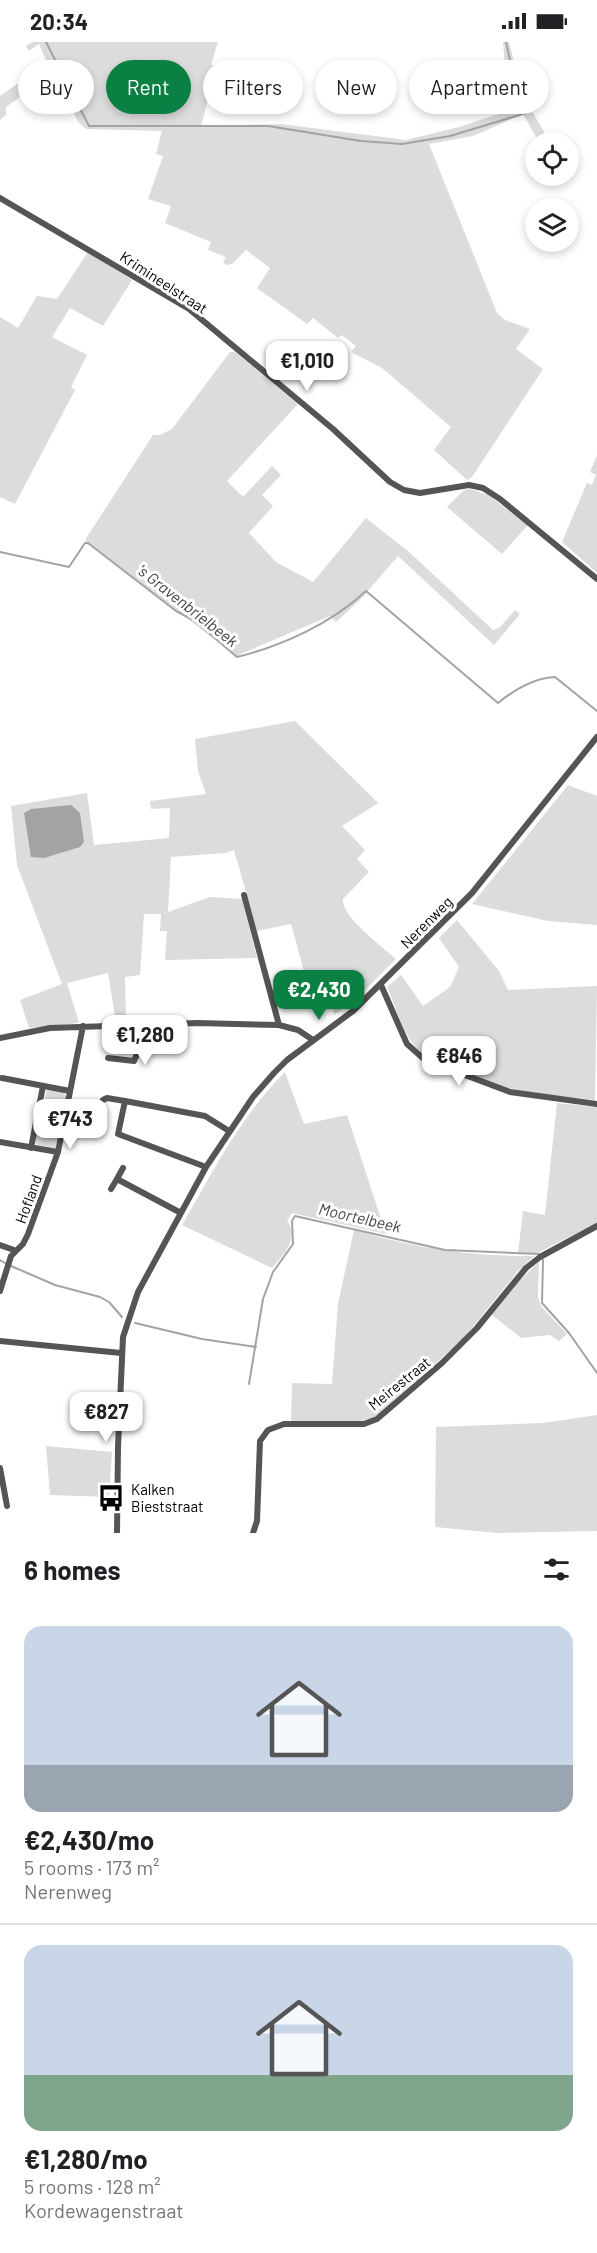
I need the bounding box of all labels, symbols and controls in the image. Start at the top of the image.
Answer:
text: 20:34 [30,8,88,34]
chip: Buy [18,60,94,114]
chip: Rent [106,60,191,114]
chip: Filters [203,60,303,114]
chip: New [315,60,397,114]
chip: Apartment [409,60,549,114]
map controls [525,132,579,252]
button: locate [525,132,579,186]
button: layers [525,198,579,252]
street label: Krimineelstraat [117,247,211,317]
pin: €1,010 [258,341,356,392]
text: €1,010 [280,348,334,372]
water label: 's Gravenbrielbeek [134,560,242,650]
street label: Nerenweg [396,892,456,952]
pin: €2,430 [270,970,368,1021]
text: €2,430 [287,977,351,1001]
pin: €1,280 [96,1015,194,1066]
text: €1,280 [116,1022,174,1046]
pin: €846 [423,1036,495,1087]
text: €846 [436,1043,482,1067]
pin: €743 [34,1099,106,1150]
text: €743 [47,1106,93,1130]
street label: Hofland [11,1172,45,1226]
water label: Moortelbeek [317,1198,403,1236]
street label: Meirestraat [364,1353,434,1413]
pin: €827 [70,1392,142,1443]
text: €827 [84,1399,128,1423]
place label: Kalken Bieststraat [131,1480,204,1515]
bus stop icon: Kalken Bieststraat [96,1483,126,1513]
icon: filters [540,1553,573,1586]
text: 6 homes [24,1554,121,1585]
icon: home [245,1665,353,1773]
text: €2,430/mo [24,1824,154,1855]
text: 5 rooms · 173 m² [24,1855,159,1879]
text: Nerenweg [24,1879,112,1903]
icon: home [245,1984,353,2092]
text: €1,280/mo [24,2143,148,2174]
text: 5 rooms · 128 m² [24,2174,161,2198]
text: Kordewagenstraat [24,2198,184,2222]

